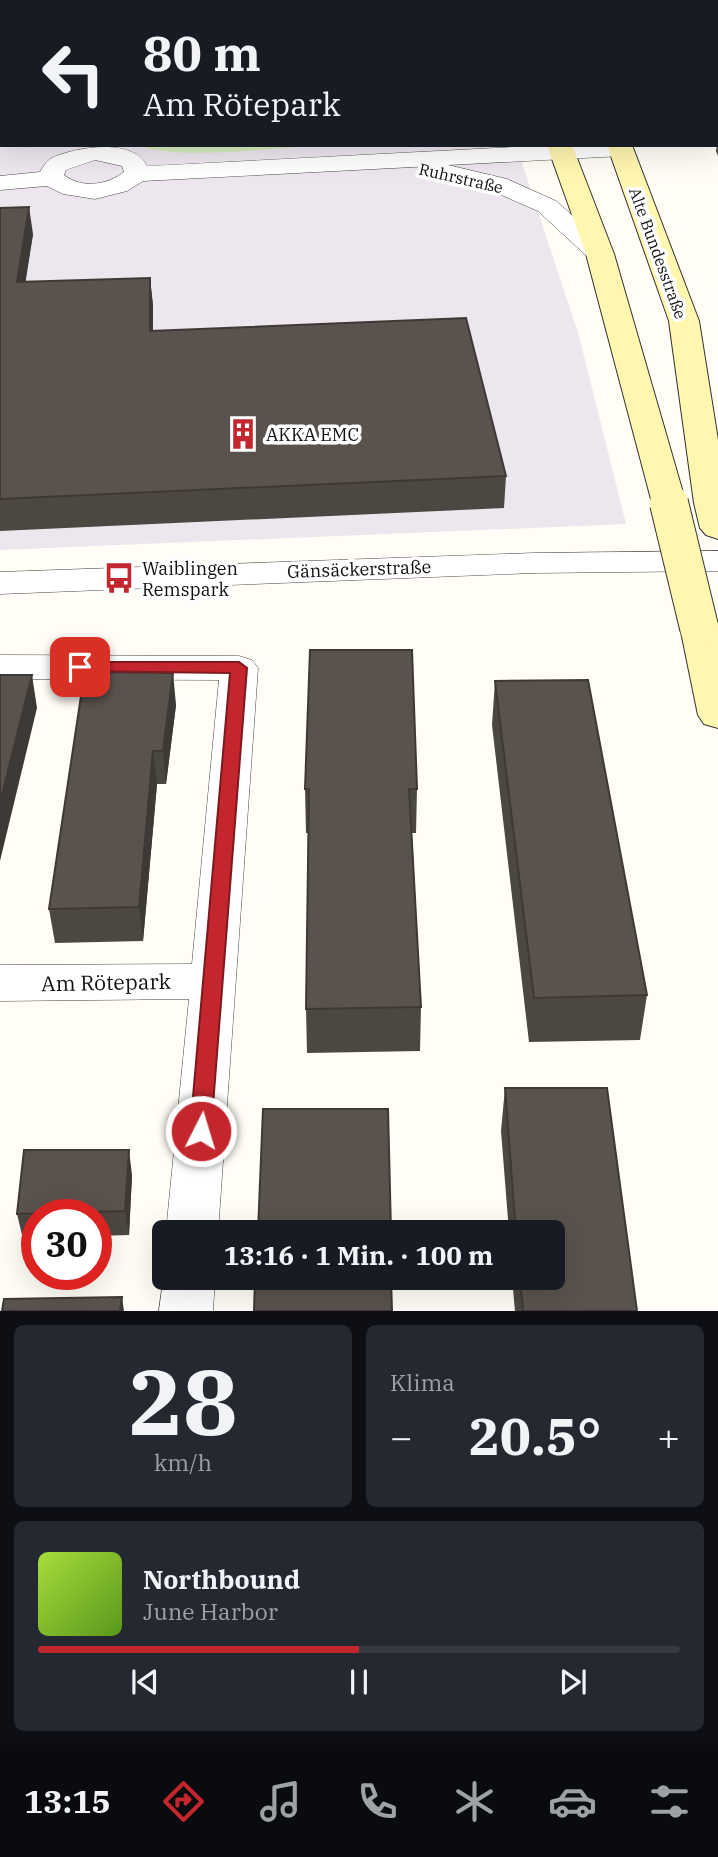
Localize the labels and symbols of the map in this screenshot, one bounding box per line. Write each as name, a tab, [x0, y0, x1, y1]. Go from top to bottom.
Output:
street label: Ruhrstraße	[417, 159, 505, 197]
street label: Alte Bundesstraße	[625, 185, 691, 321]
building icon: AKKA EMC	[226, 417, 260, 451]
place label: AKKA EMC	[266, 423, 359, 446]
street label: Gänsäckerstraße	[287, 555, 431, 583]
place label: Waiblingen Remspark	[142, 557, 238, 601]
bus stop icon: Waiblingen Remspark	[102, 561, 136, 595]
pin	[50, 637, 110, 697]
street label: Am Rötepark	[41, 967, 172, 997]
position arrow	[164, 1094, 238, 1168]
speed limit sign: 30	[21, 1199, 112, 1290]

